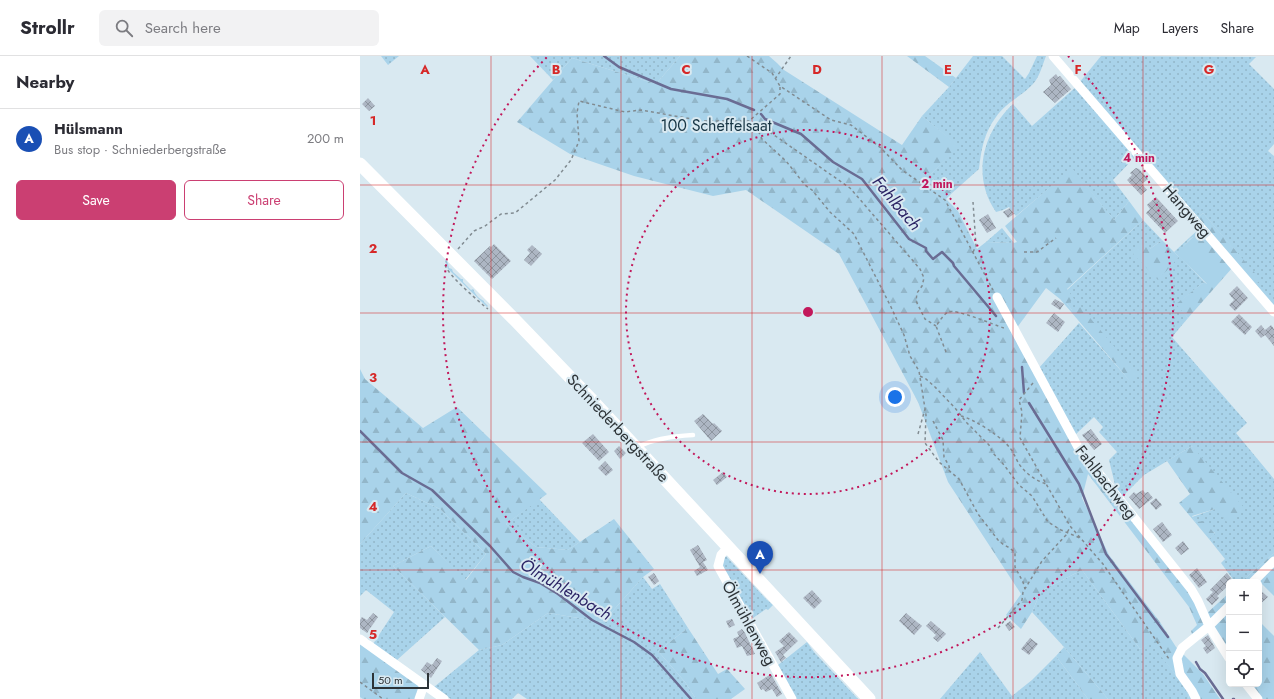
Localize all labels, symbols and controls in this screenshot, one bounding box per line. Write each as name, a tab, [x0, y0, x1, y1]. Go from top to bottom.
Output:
search box	[99, 10, 379, 46]
text: Strollr	[20, 14, 75, 41]
icon: search	[113, 17, 135, 39]
text: Search here	[145, 17, 221, 39]
text: Map	[1114, 18, 1140, 38]
text: Layers	[1162, 18, 1198, 38]
text: Share	[1220, 18, 1254, 38]
text: A	[419, 60, 430, 79]
text: B	[552, 60, 561, 79]
text: C	[681, 60, 691, 79]
text: D	[812, 60, 822, 79]
text: E	[944, 60, 952, 79]
text: F	[1074, 60, 1082, 79]
text: G	[1204, 60, 1215, 79]
text: Nearby	[16, 70, 74, 94]
text: 1	[370, 111, 376, 130]
park label: 100 Scheffelsaat	[660, 114, 772, 137]
text: Hülsmann	[54, 118, 123, 140]
text: A	[24, 129, 34, 148]
text: 200 m	[307, 129, 344, 148]
text: Bus stop · Schniederbergstraße	[54, 140, 226, 159]
text: 4 min	[1123, 149, 1155, 167]
water label: Fahlbach	[867, 170, 927, 236]
text: 2 min	[921, 175, 953, 193]
street label: Hangweg	[1157, 179, 1217, 243]
button: Save	[16, 180, 176, 220]
button: Share	[184, 180, 344, 220]
text: 2	[369, 239, 377, 258]
centre of rings	[801, 305, 815, 319]
text: 3	[369, 368, 377, 387]
street label: Schniederbergstraße	[562, 369, 674, 487]
your location	[885, 387, 905, 407]
street label: Fahlbachweg	[1070, 440, 1142, 524]
text: 4	[368, 497, 378, 516]
pin: A	[747, 541, 773, 574]
water label: Ölmühlenbach	[516, 552, 616, 626]
street label: Ölmühlenweg	[716, 576, 782, 670]
map controls	[1226, 579, 1262, 687]
button: +	[1226, 579, 1262, 615]
button: −	[1226, 615, 1262, 651]
text: 5	[369, 625, 377, 644]
button: locate	[1226, 651, 1262, 687]
scale bar	[372, 671, 429, 690]
text: 50 m	[378, 672, 403, 688]

